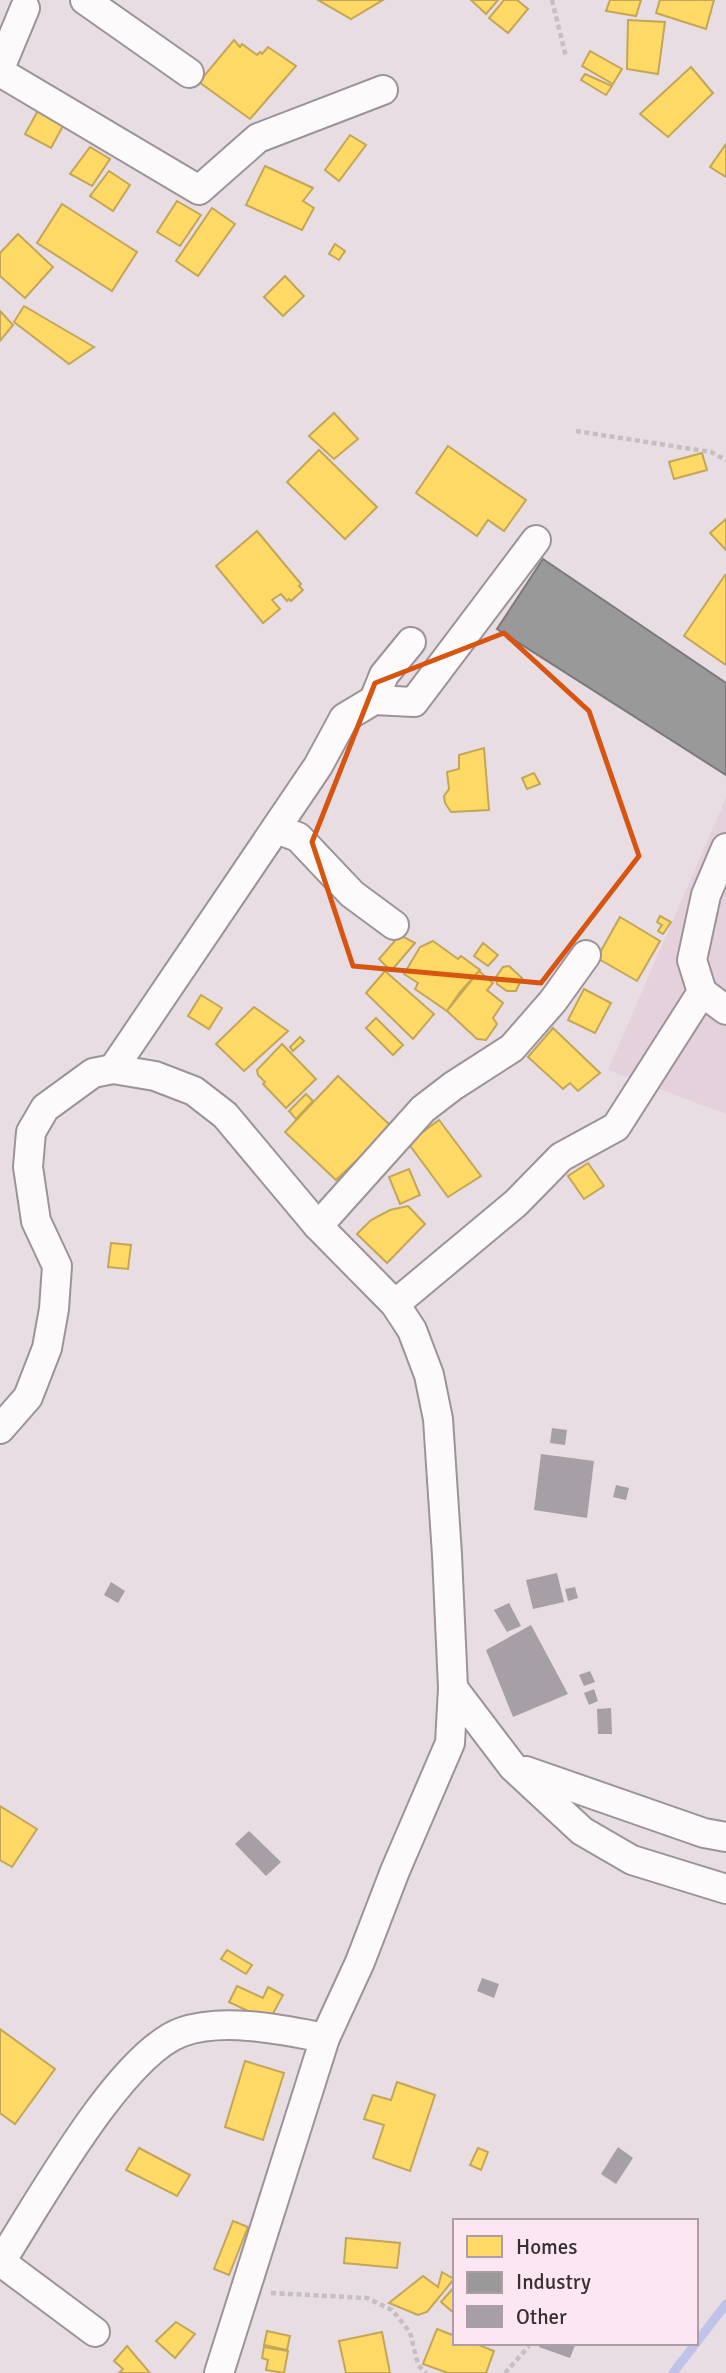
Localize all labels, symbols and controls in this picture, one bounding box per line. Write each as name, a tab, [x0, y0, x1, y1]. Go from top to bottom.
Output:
legend	[453, 2219, 698, 2345]
text: Homes	[516, 2234, 578, 2260]
text: Industry	[516, 2269, 591, 2295]
text: Other	[516, 2304, 567, 2330]

